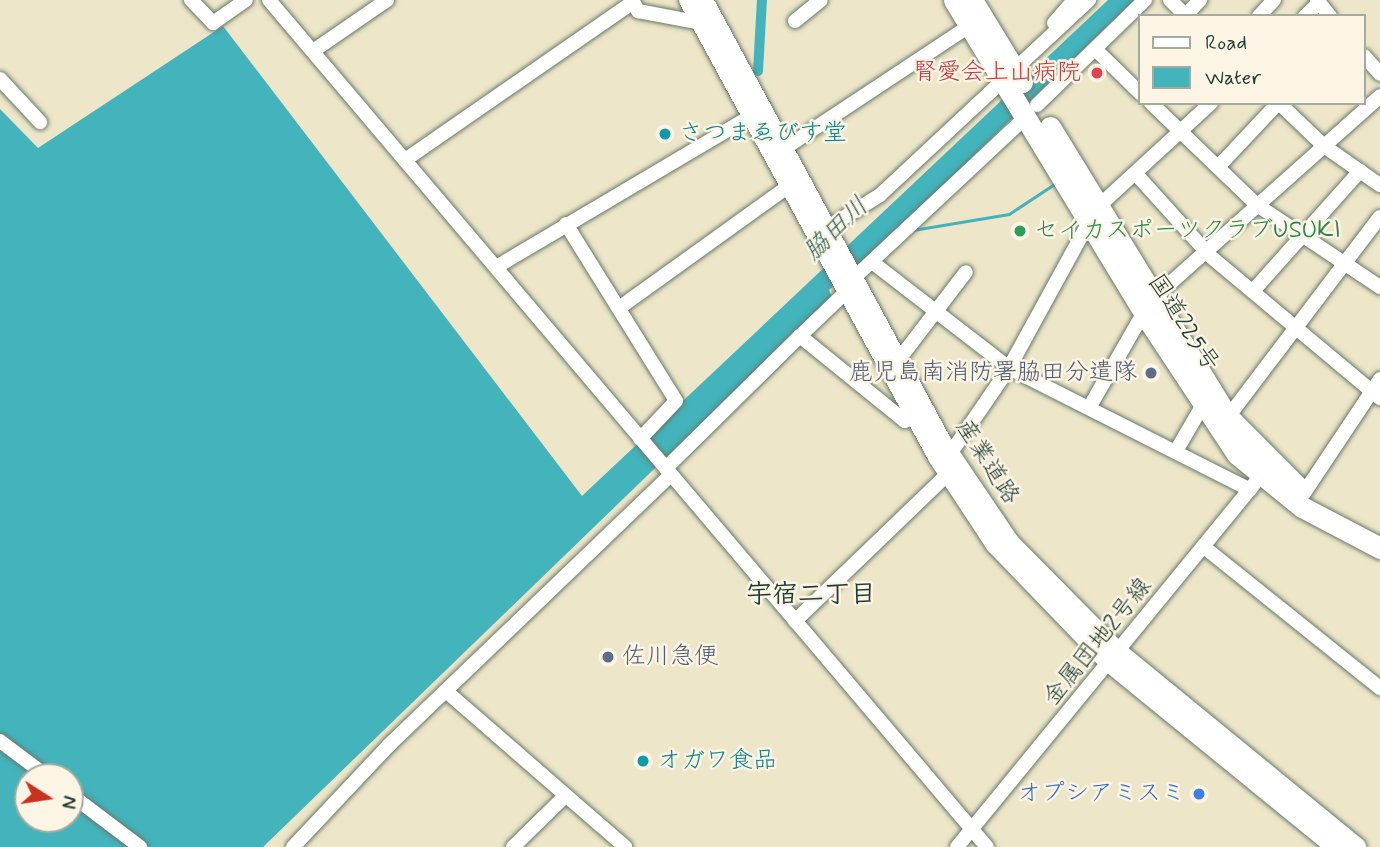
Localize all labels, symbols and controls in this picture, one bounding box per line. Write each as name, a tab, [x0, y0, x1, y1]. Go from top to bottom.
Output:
legend	[1138, 14, 1366, 105]
text: Road	[1205, 29, 1247, 57]
place label: 腎愛会上山病院	[913, 59, 1081, 87]
marker: 腎愛会上山病院	[1087, 63, 1107, 83]
text: Water	[1205, 64, 1261, 92]
place label: さつまゑびす堂	[679, 120, 847, 148]
marker: さつまゑびす堂	[657, 126, 673, 142]
water label: 脇田川	[798, 192, 876, 268]
place label: セイカスポーツクラブUSUKI	[1034, 217, 1342, 245]
marker: セイカスポーツクラブUSUKI	[1012, 223, 1028, 239]
street label: 国道225号	[1141, 269, 1225, 377]
place label: 鹿児島南消防署脇田分遣隊	[849, 359, 1137, 387]
marker: 鹿児島南消防署脇田分遣隊	[1143, 365, 1159, 381]
street label: 産業道路	[949, 414, 1025, 510]
street label: 金属団地2号線	[1038, 572, 1158, 712]
district label: 宇宿二丁目	[746, 580, 876, 612]
place label: 佐川急便	[622, 643, 718, 671]
marker: 佐川急便	[600, 649, 616, 665]
place label: オガワ食品	[657, 747, 777, 775]
marker: オガワ食品	[635, 753, 651, 769]
north arrow	[14, 763, 84, 833]
place label: オプシアミスミ	[1017, 780, 1185, 808]
marker: オプシアミスミ	[1191, 786, 1207, 802]
text: N	[55, 793, 82, 811]

